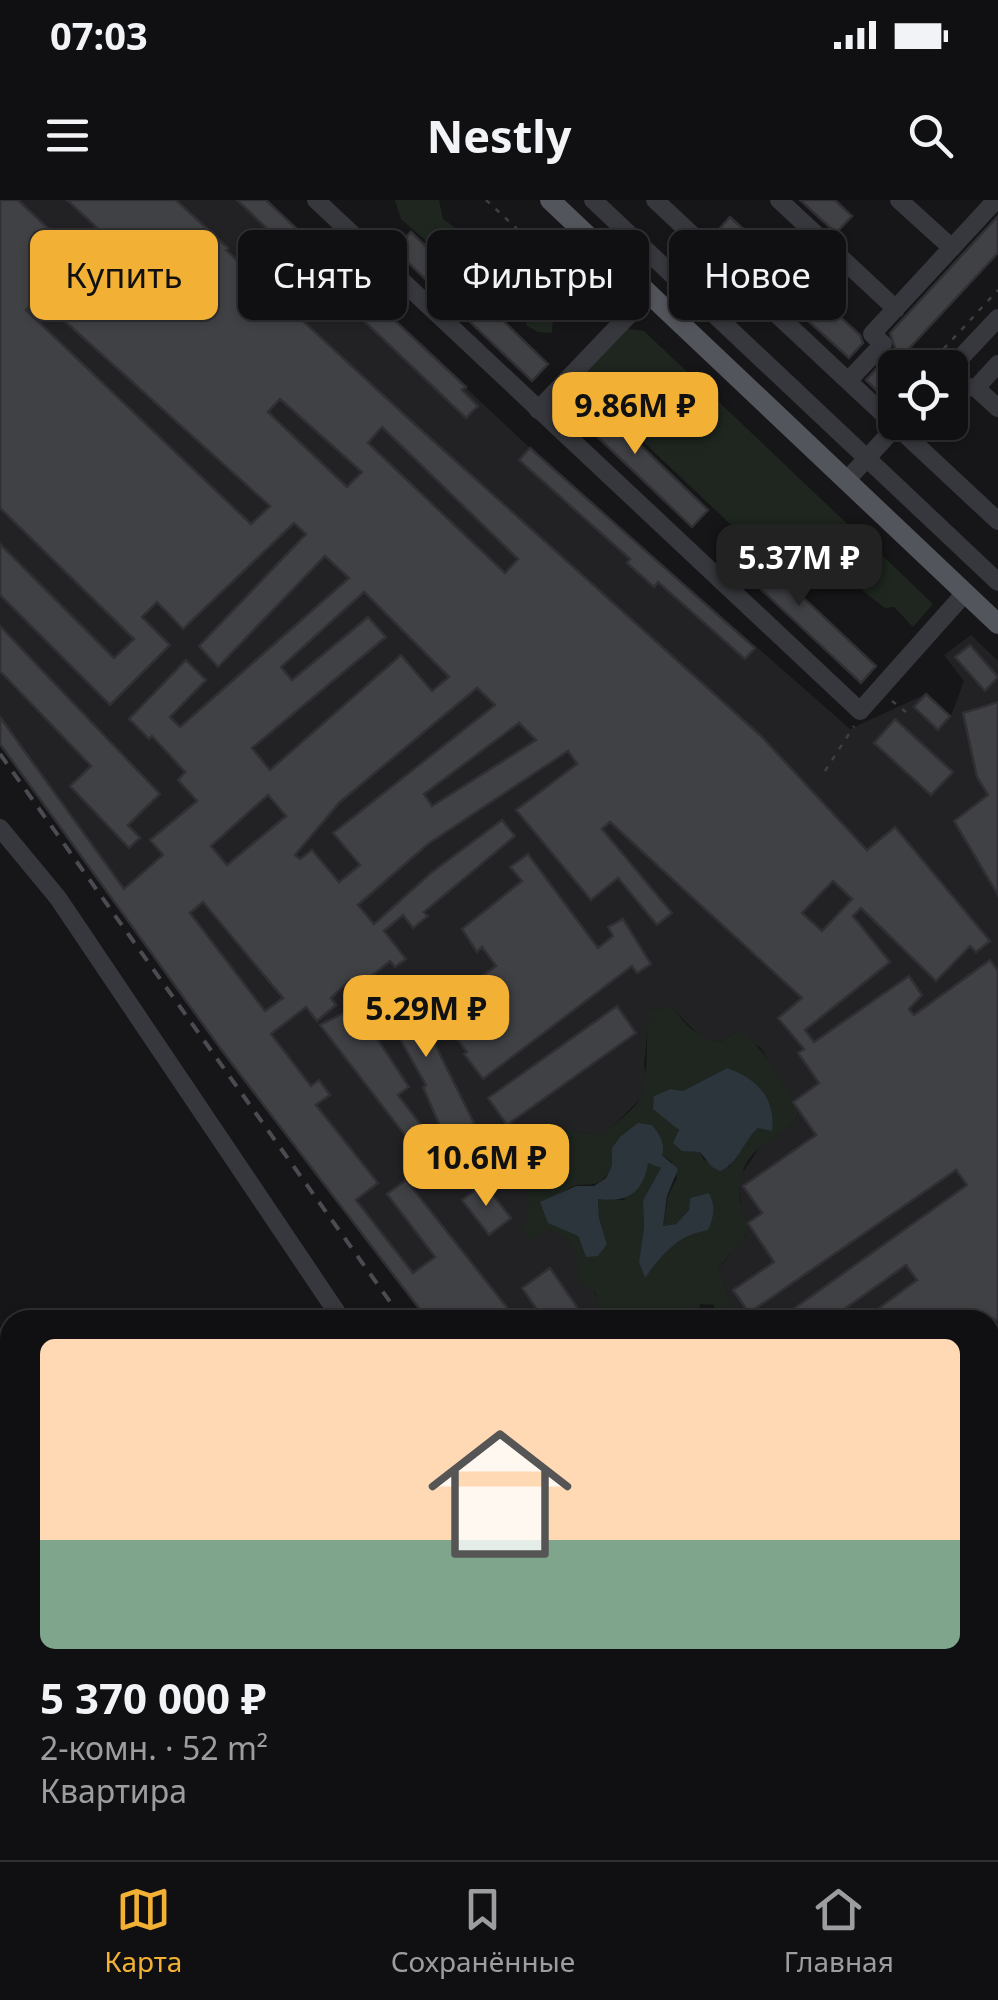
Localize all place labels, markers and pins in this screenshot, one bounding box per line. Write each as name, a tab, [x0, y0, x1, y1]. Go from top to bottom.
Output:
pin: 9.86M ₽	[543, 372, 727, 457]
pin: 5.37M ₽	[707, 524, 891, 609]
pin: 5.29M ₽	[334, 975, 518, 1060]
pin: 10.6M ₽	[394, 1124, 578, 1209]

